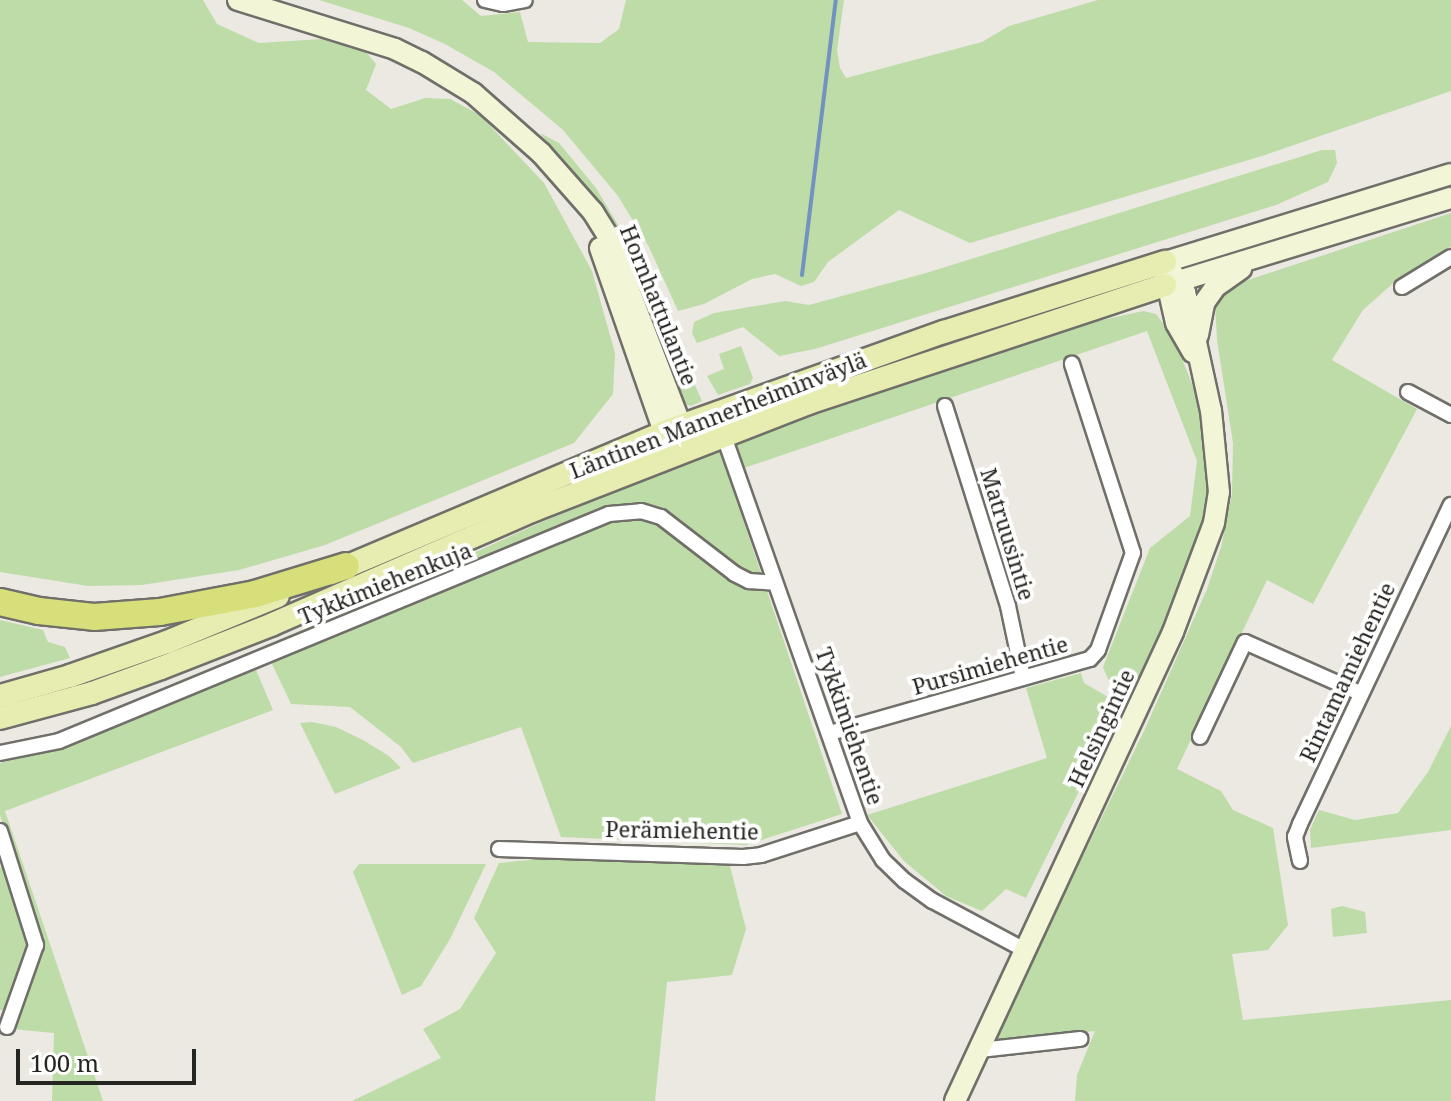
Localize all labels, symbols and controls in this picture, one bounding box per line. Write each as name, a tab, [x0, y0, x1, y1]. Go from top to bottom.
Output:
street label: Hornhattulantie	[615, 221, 703, 389]
street label: Läntinen Mannerheiminväylä	[566, 346, 870, 484]
street label: Matruusintie	[975, 465, 1041, 603]
street label: Tykkimiehenkuja	[295, 536, 475, 630]
street label: Rintamamiehentie	[1294, 578, 1400, 766]
street label: Pursimiehentie	[909, 630, 1071, 700]
street label: Tykkimiehentie	[811, 644, 889, 808]
street label: Helsingintie	[1062, 665, 1140, 791]
street label: Perämiehentie	[605, 815, 759, 845]
scale bar	[20, 1033, 200, 1083]
text: 100 m	[30, 1046, 99, 1079]

